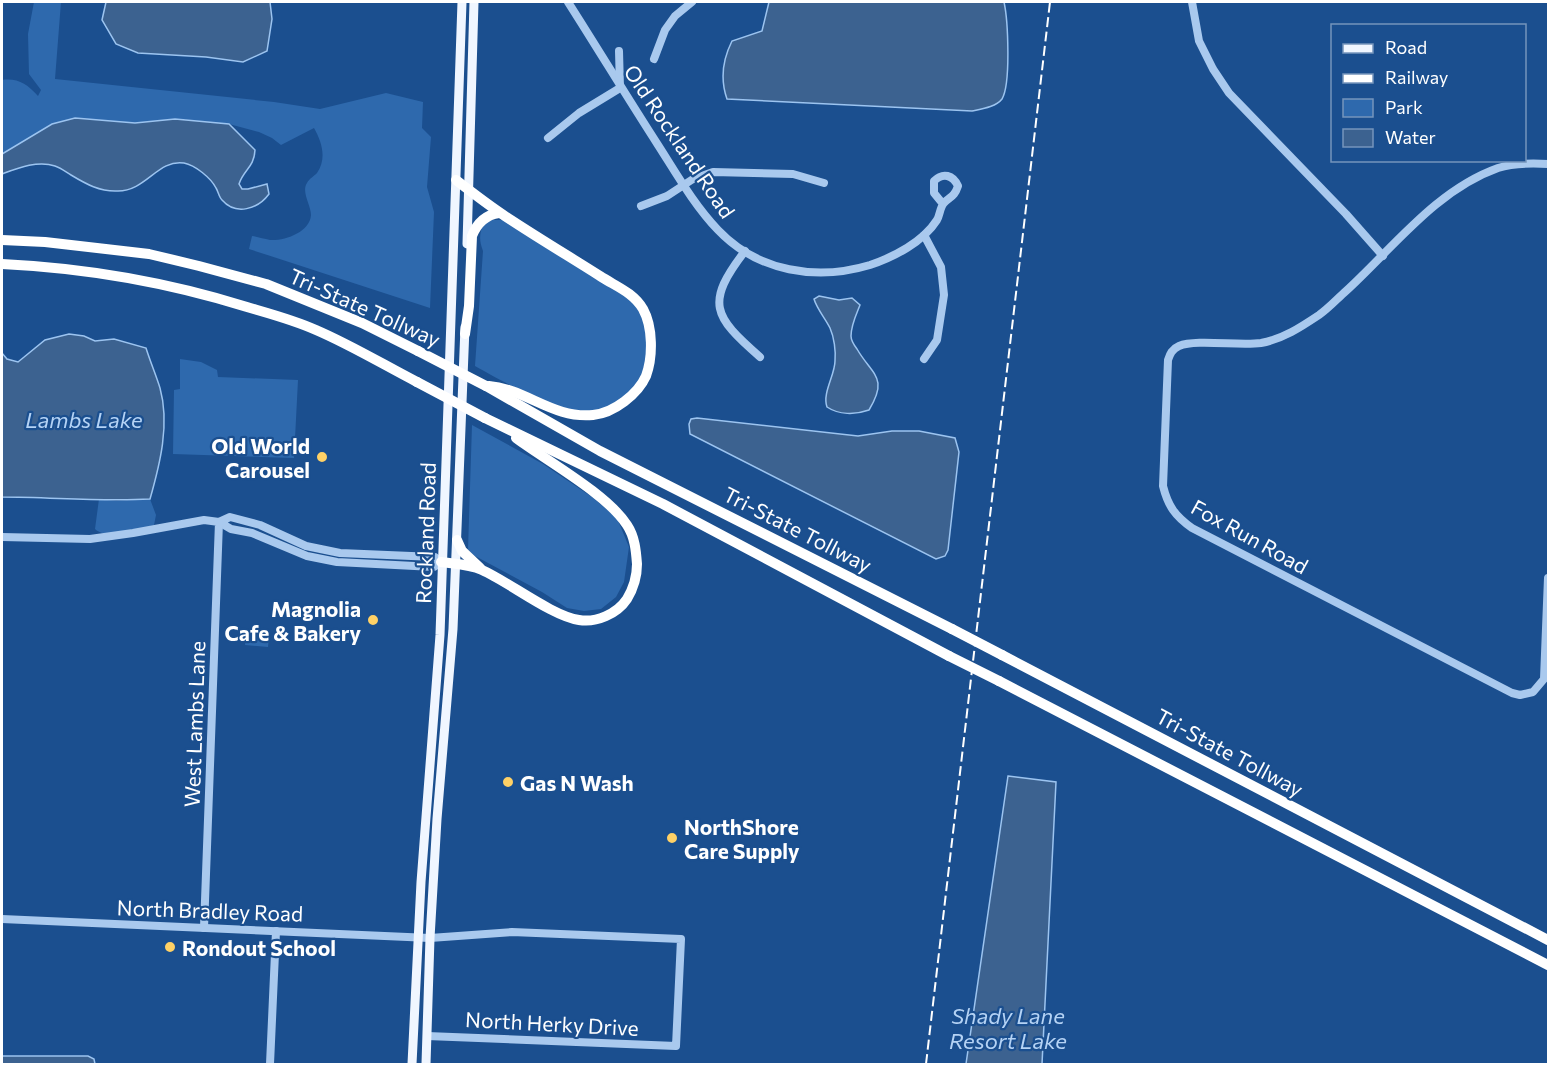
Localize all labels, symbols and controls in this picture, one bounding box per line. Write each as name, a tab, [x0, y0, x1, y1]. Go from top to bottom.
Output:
legend	[1331, 24, 1526, 162]
text: Road	[1385, 36, 1427, 58]
street label: Old Rockland Road	[619, 59, 741, 223]
text: Railway	[1385, 66, 1448, 88]
text: Park	[1385, 96, 1423, 118]
text: Water	[1385, 126, 1436, 148]
street label: Tri-State Tollway	[286, 262, 445, 352]
water label: Lambs Lake	[25, 406, 143, 433]
place label: Old World Carousel	[211, 433, 310, 482]
marker: Old World Carousel	[315, 450, 329, 464]
street label: Rockland Road	[410, 462, 440, 604]
street label: Tri-State Tollway	[720, 481, 876, 577]
street label: Fox Run Road	[1187, 494, 1313, 578]
place label: Magnolia Cafe & Bakery	[225, 596, 361, 645]
marker: Magnolia Cafe & Bakery	[366, 613, 380, 627]
street label: West Lambs Lane	[179, 640, 209, 808]
street label: Tri-State Tollway	[1152, 703, 1308, 801]
place label: Gas N Wash	[520, 770, 634, 795]
marker: Gas N Wash	[501, 775, 515, 789]
place label: NorthShore Care Supply	[684, 814, 800, 863]
marker: NorthShore Care Supply	[665, 831, 679, 845]
street label: North Bradley Road	[116, 894, 304, 926]
place label: Rondout School	[182, 935, 336, 960]
marker: Rondout School	[163, 940, 177, 954]
water label: Shady Lane Resort Lake	[949, 1002, 1067, 1054]
street label: North Herky Drive	[465, 1006, 639, 1040]

